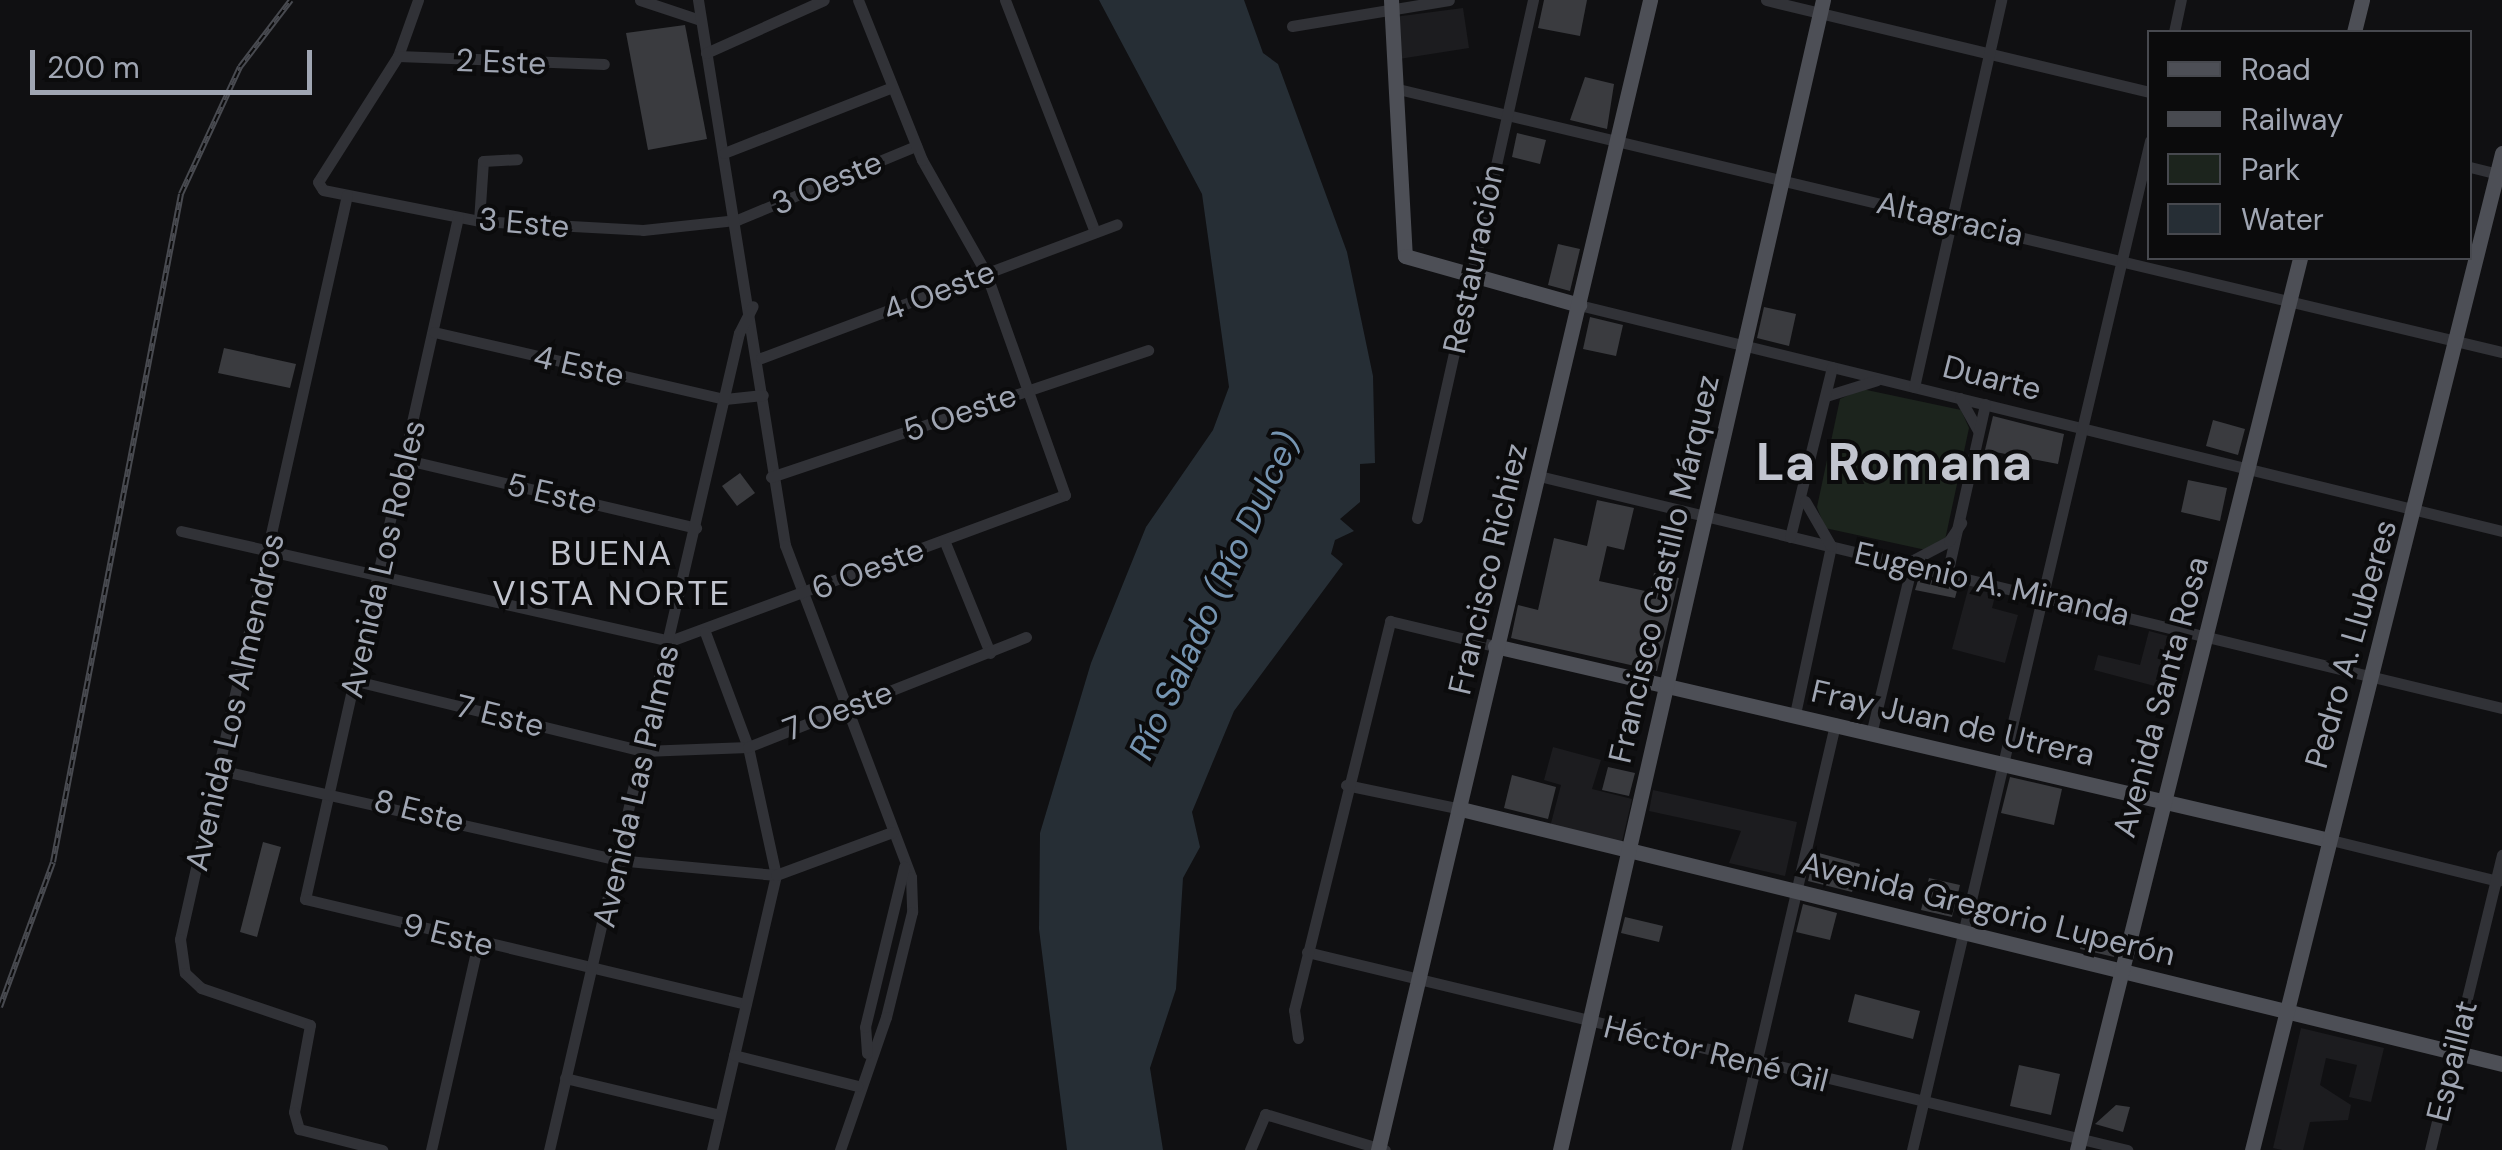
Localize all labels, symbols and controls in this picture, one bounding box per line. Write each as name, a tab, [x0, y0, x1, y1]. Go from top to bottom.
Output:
scale bar	[35, 30, 318, 92]
legend	[2147, 30, 2472, 260]
street label: 2 Este	[455, 41, 547, 83]
text: 200 m	[47, 48, 140, 87]
text: Road	[2241, 50, 2311, 89]
text: Railway	[2241, 100, 2344, 139]
street label: 3 Oeste	[766, 143, 888, 223]
text: Park	[2241, 150, 2300, 189]
street label: Restauración	[1435, 161, 1513, 357]
street label: Altagracia	[1873, 184, 2027, 254]
street label: 3 Este	[477, 200, 571, 246]
text: Water	[2241, 200, 2324, 239]
street label: 4 Oeste	[878, 252, 1000, 330]
street label: 4 Este	[530, 337, 628, 395]
street label: Duarte	[1939, 347, 2045, 409]
street label: Francisco Castillo Márquez	[1601, 371, 1727, 767]
street label: 5 Oeste	[899, 376, 1021, 450]
street label: Avenida Los Robles	[332, 416, 434, 702]
water label: Río Salado (Río Dulce)	[1120, 426, 1308, 766]
district label: La Romana	[1756, 432, 2032, 494]
street label: Francisco Richiez	[1440, 440, 1536, 698]
street label: 5 Este	[503, 465, 601, 523]
street label: Pedro A. Lluberes	[2297, 515, 2405, 773]
street label: Avenida Los Almendros	[177, 529, 293, 875]
street label: 6 Oeste	[806, 530, 930, 608]
district label: BUENA VISTA NORTE	[492, 532, 732, 614]
street label: Eugenio A. Miranda	[1851, 534, 2133, 634]
street label: Avenida Santa Rosa	[2105, 552, 2217, 842]
street label: Avenida Las Palmas	[585, 641, 687, 931]
street label: Fray Juan de Utrera	[1808, 672, 2098, 774]
street label: 7 Oeste	[778, 673, 898, 749]
street label: 7 Este	[452, 687, 548, 745]
street label: 8 Este	[370, 781, 468, 841]
street label: Avenida Gregorio Luperón	[1797, 844, 2179, 974]
street label: 9 Este	[399, 905, 497, 965]
street label: Espaillat	[2418, 997, 2486, 1125]
street label: Héctor René Gil	[1600, 1008, 1832, 1100]

